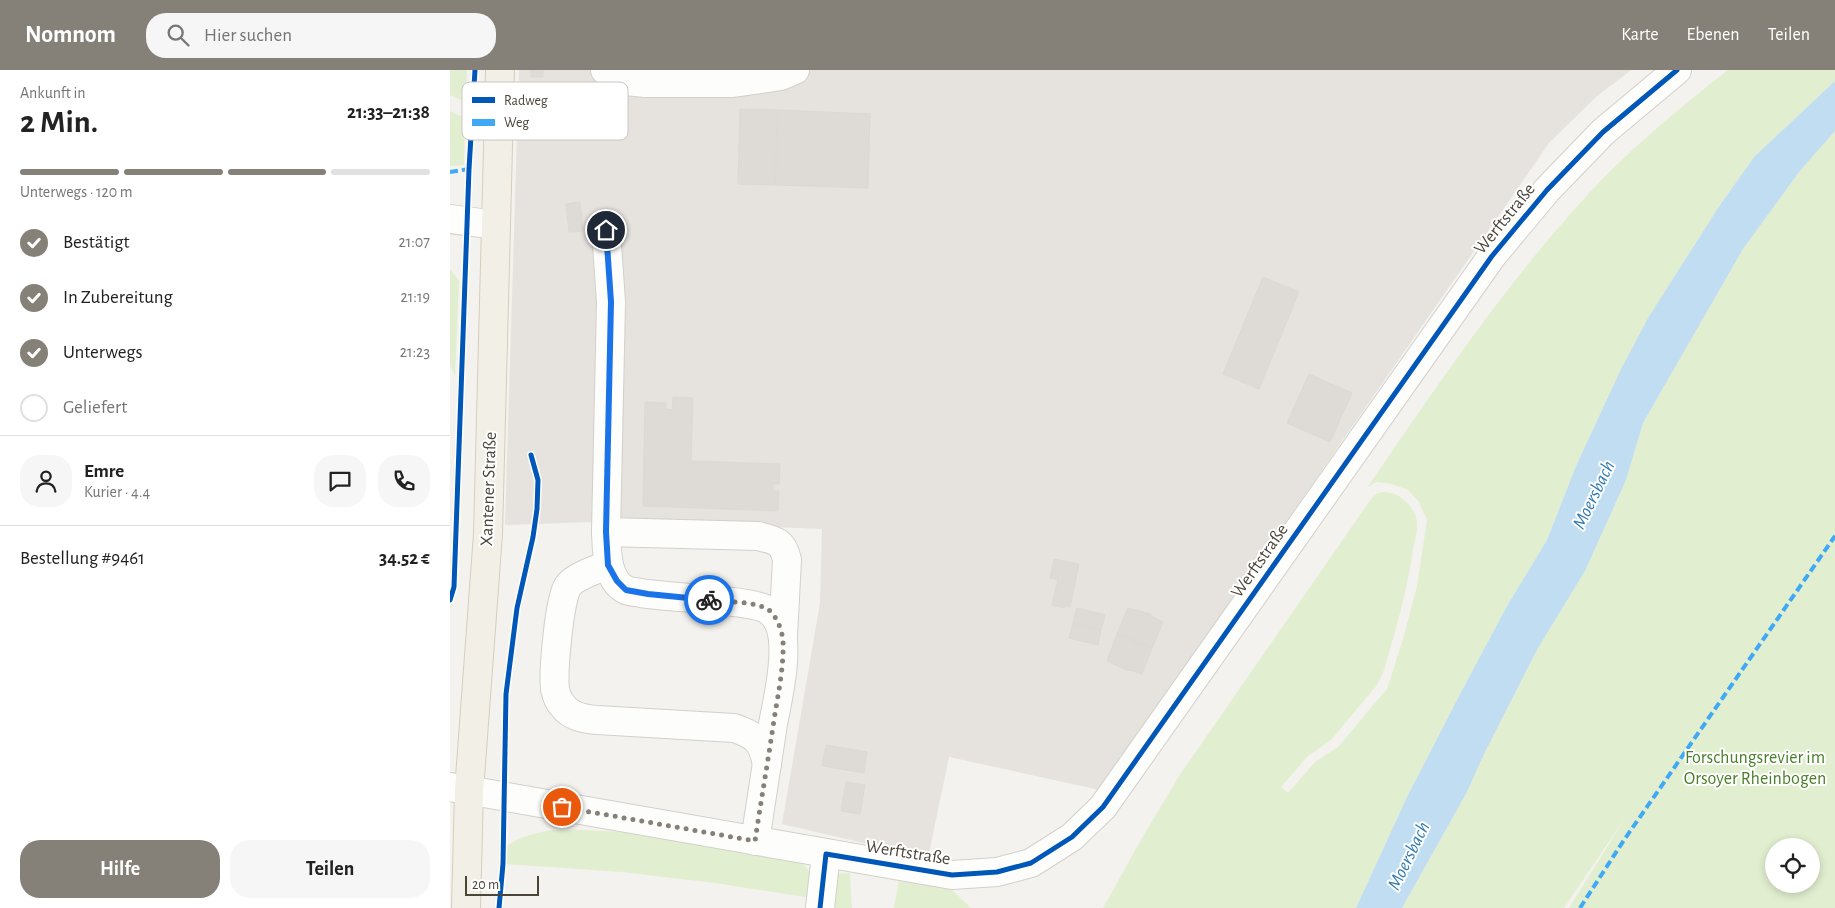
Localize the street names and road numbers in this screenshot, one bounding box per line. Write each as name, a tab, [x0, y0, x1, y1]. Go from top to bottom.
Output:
street label: Werftstraße	[1471, 180, 1539, 258]
street label: Xantener Straße	[478, 431, 500, 547]
street label: Werftstraße	[1228, 521, 1292, 601]
street label: Werftstraße	[864, 837, 952, 869]

